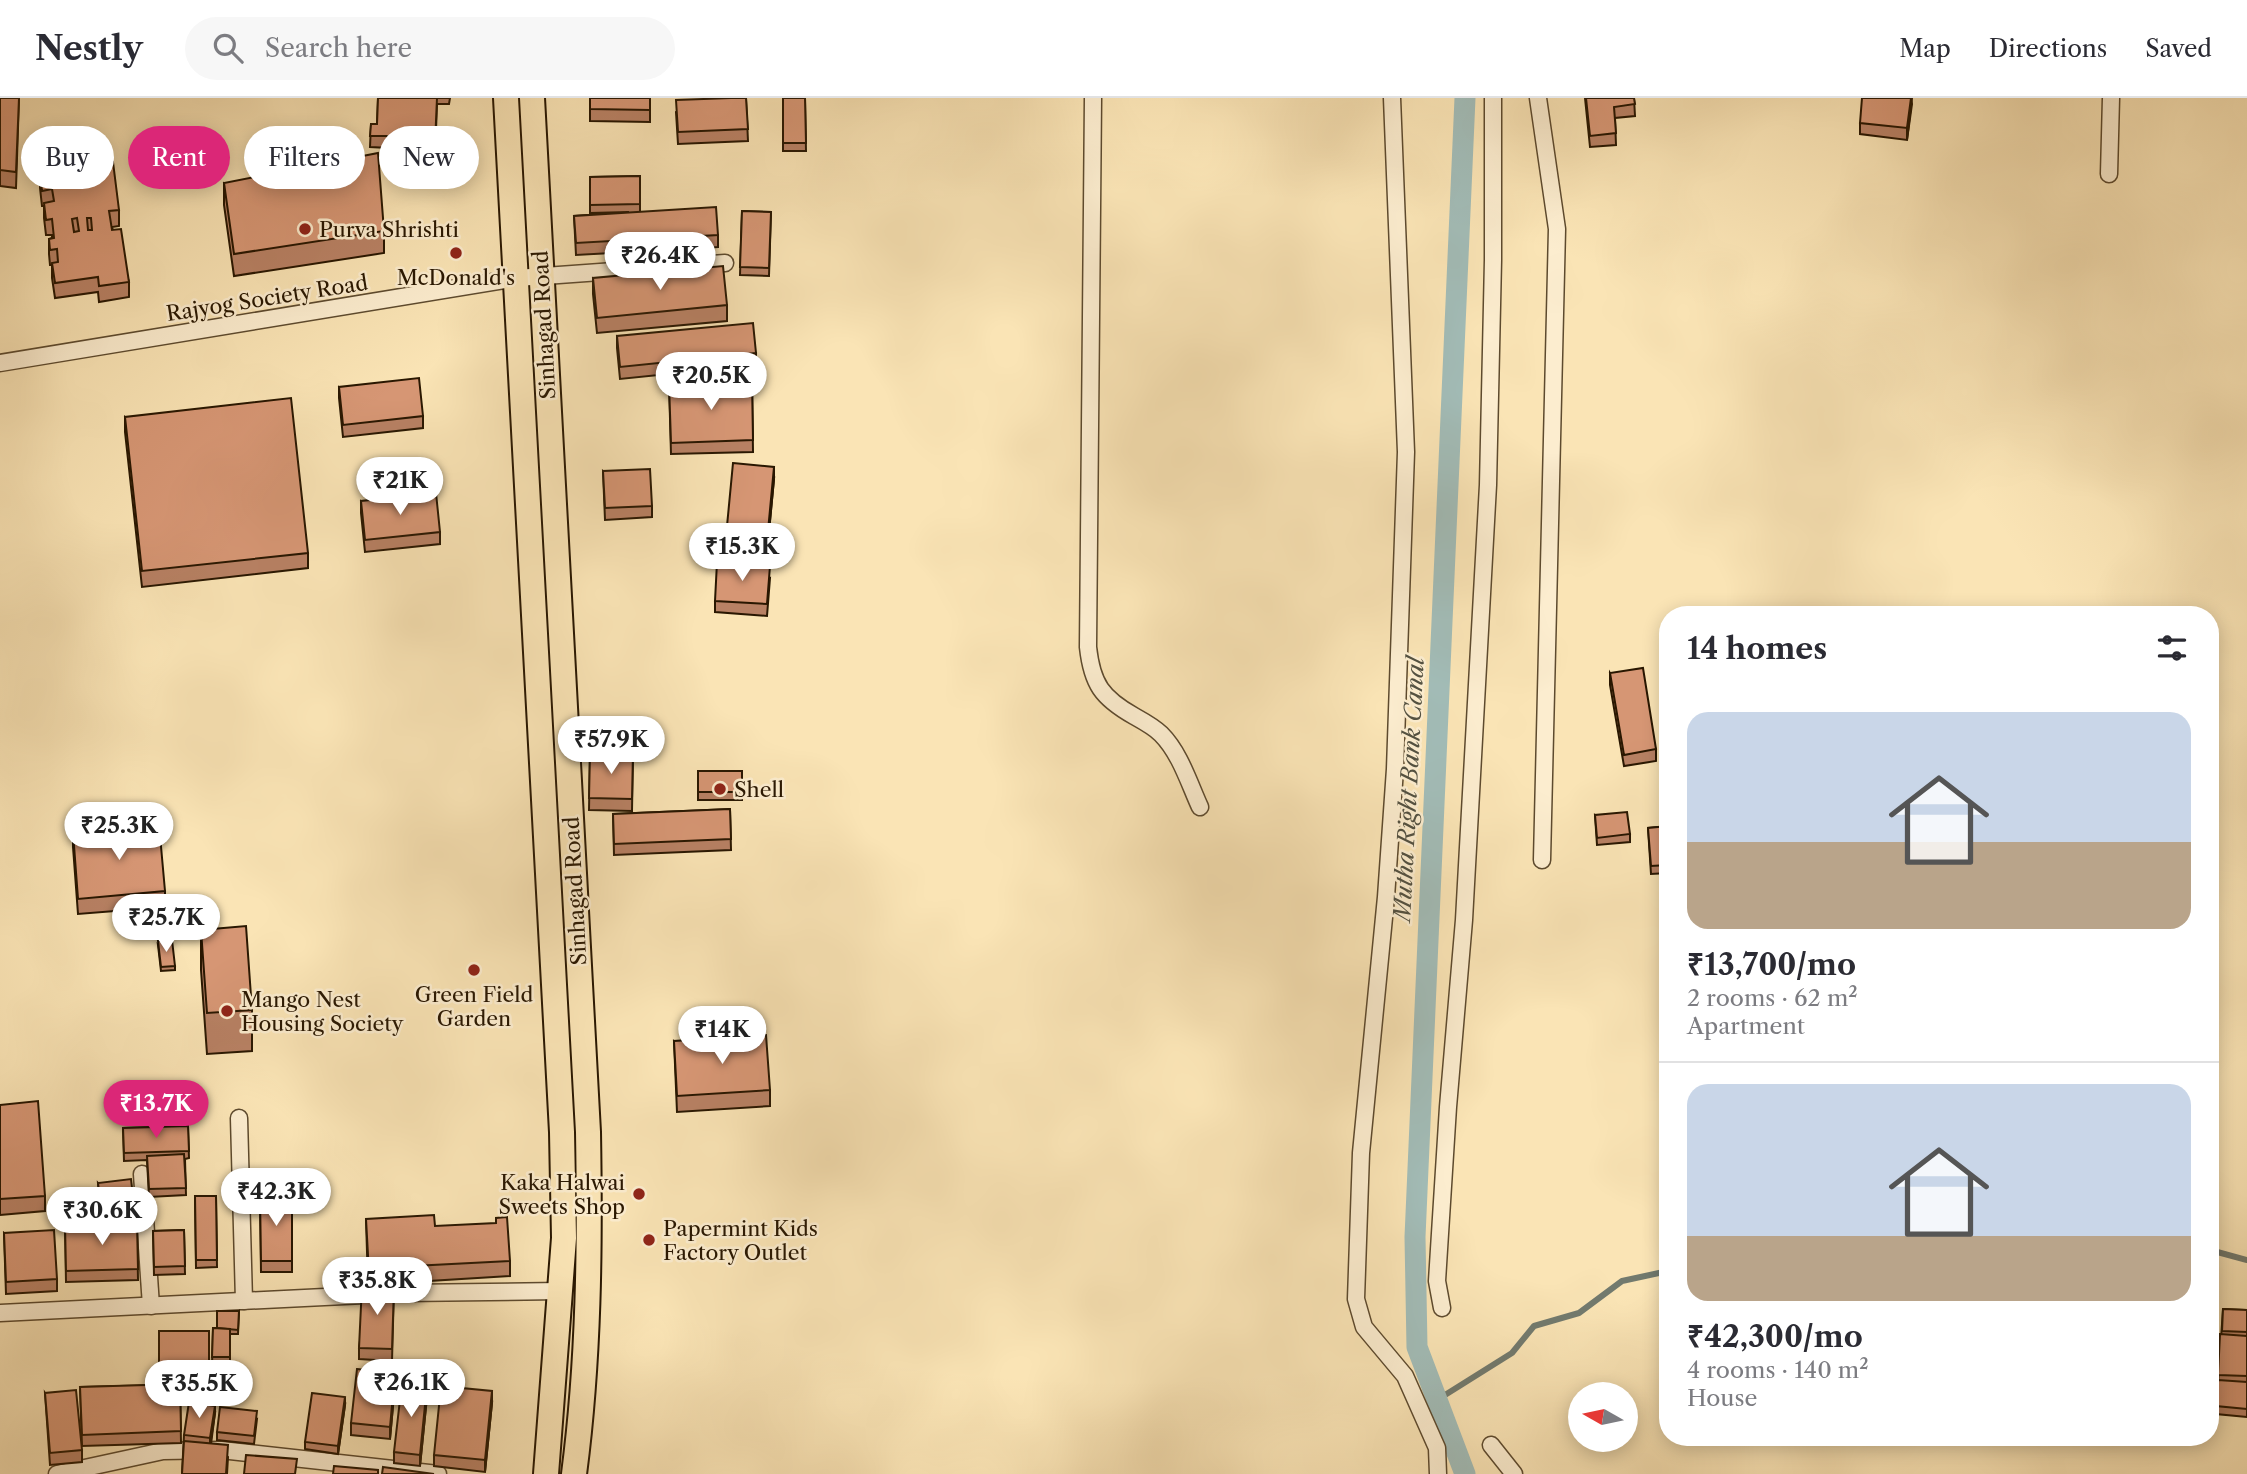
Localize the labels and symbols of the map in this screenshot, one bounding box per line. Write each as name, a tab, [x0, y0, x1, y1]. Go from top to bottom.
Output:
place label: Purva Shrishti	[319, 217, 459, 242]
marker: Purva Shrishti	[297, 221, 313, 237]
pin: ₹26.4K	[603, 232, 717, 292]
marker: McDonald's	[448, 245, 464, 261]
street label: Sinhagad Road	[528, 250, 560, 400]
place label: McDonald's	[397, 265, 515, 290]
street label: Rajyog Society Road	[164, 270, 370, 326]
pin: ₹20.5K	[654, 352, 768, 412]
pin: ₹21K	[359, 458, 441, 517]
pin: ₹15.3K	[685, 524, 799, 583]
water label: Mutha Right Bank Canal	[1388, 653, 1430, 925]
pin: ₹57.9K	[554, 716, 668, 776]
place label: Shell	[734, 777, 784, 802]
marker: Shell	[712, 781, 728, 797]
pin: ₹25.3K	[62, 802, 176, 862]
street label: Sinhagad Road	[559, 816, 591, 966]
pin: ₹25.7K	[109, 894, 223, 954]
marker: Green Field Garden	[466, 962, 482, 978]
place label: Green Field Garden	[415, 982, 533, 1031]
place label: Mango Nest Housing Society	[241, 987, 404, 1036]
marker: Mango Nest Housing Society	[219, 1003, 235, 1019]
pin: ₹14K	[681, 1006, 763, 1066]
pin: ₹13.7K	[99, 1080, 213, 1140]
pin: ₹42.3K	[219, 1168, 333, 1228]
place label: Kaka Halwai Sweets Shop	[499, 1170, 625, 1219]
marker: Kaka Halwai Sweets Shop	[631, 1186, 647, 1202]
pin: ₹30.6K	[45, 1188, 159, 1247]
place label: Papermint Kids Factory Outlet	[663, 1216, 818, 1265]
marker: Papermint Kids Factory Outlet	[641, 1232, 657, 1248]
pin: ₹35.8K	[320, 1258, 434, 1317]
pin: ₹35.5K	[142, 1360, 256, 1420]
pin: ₹26.1K	[354, 1360, 468, 1419]
north arrow	[1568, 1382, 1638, 1452]

